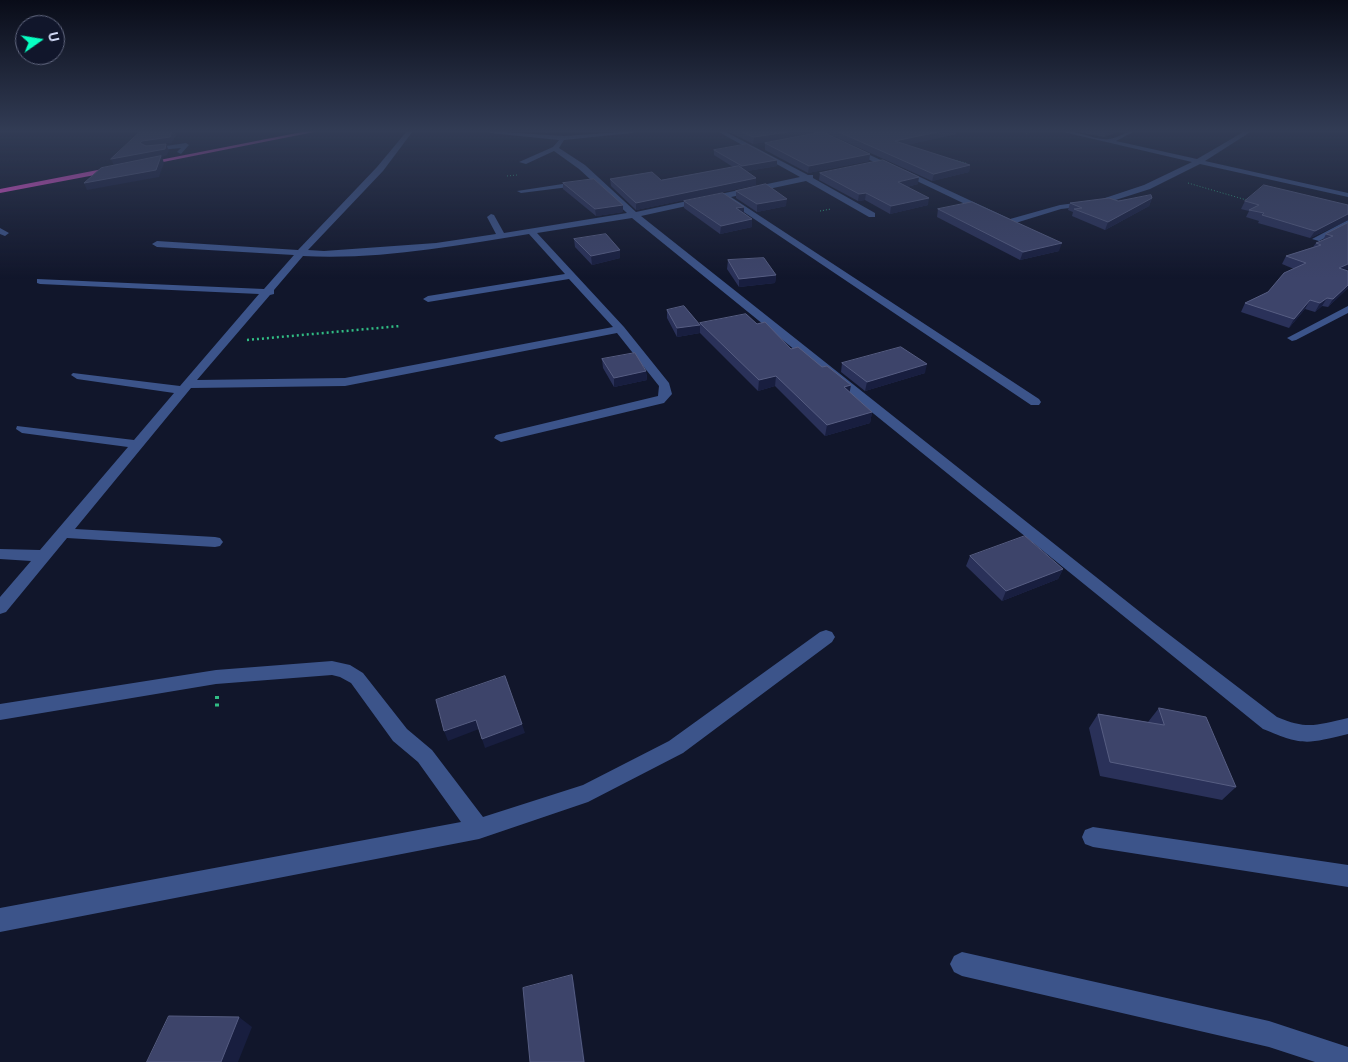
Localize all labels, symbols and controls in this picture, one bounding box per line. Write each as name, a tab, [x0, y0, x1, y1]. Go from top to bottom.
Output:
north arrow	[15, 15, 65, 65]
text: U	[44, 30, 63, 44]

